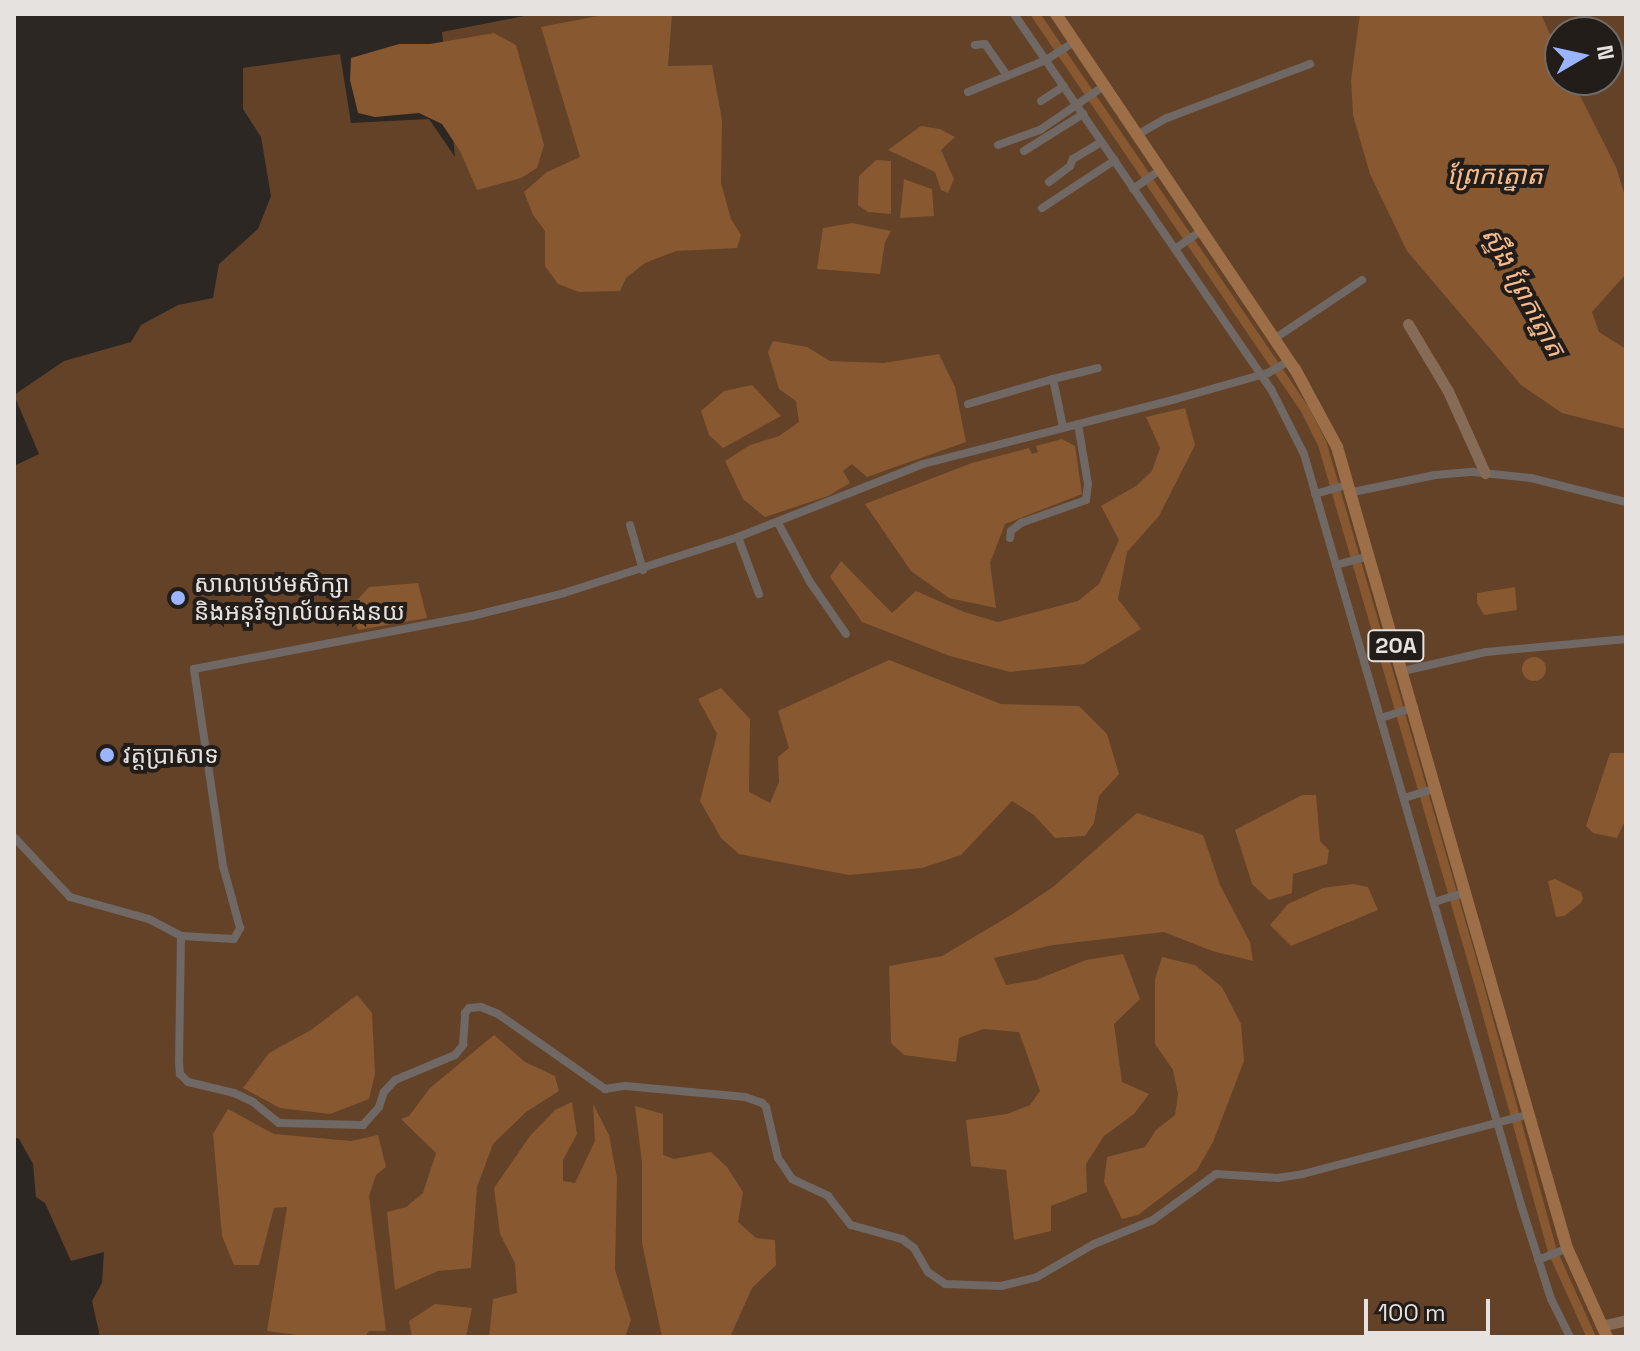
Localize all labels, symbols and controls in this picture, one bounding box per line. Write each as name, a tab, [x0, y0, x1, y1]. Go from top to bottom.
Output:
north arrow	[1544, 16, 1624, 96]
text: N	[1591, 43, 1621, 62]
water label: ព្រែកត្នោត	[1447, 160, 1543, 192]
water label: ស្ទឹង ព្រែកត្នោត	[1475, 222, 1571, 362]
place label: សាលាបឋមសិក្សា និងអនុវិទ្យាល័យគងនយ	[194, 570, 405, 626]
marker: សាលាបឋមសិក្សា និងអនុវិទ្យាល័យគងនយ	[169, 589, 187, 607]
road number: 20A	[1366, 628, 1426, 664]
place label: វត្តប្រាសាទ	[123, 741, 219, 769]
marker: វត្តប្រាសាទ	[98, 746, 116, 764]
scale bar	[1368, 1283, 1494, 1333]
text: 100 m	[1378, 1297, 1446, 1328]

